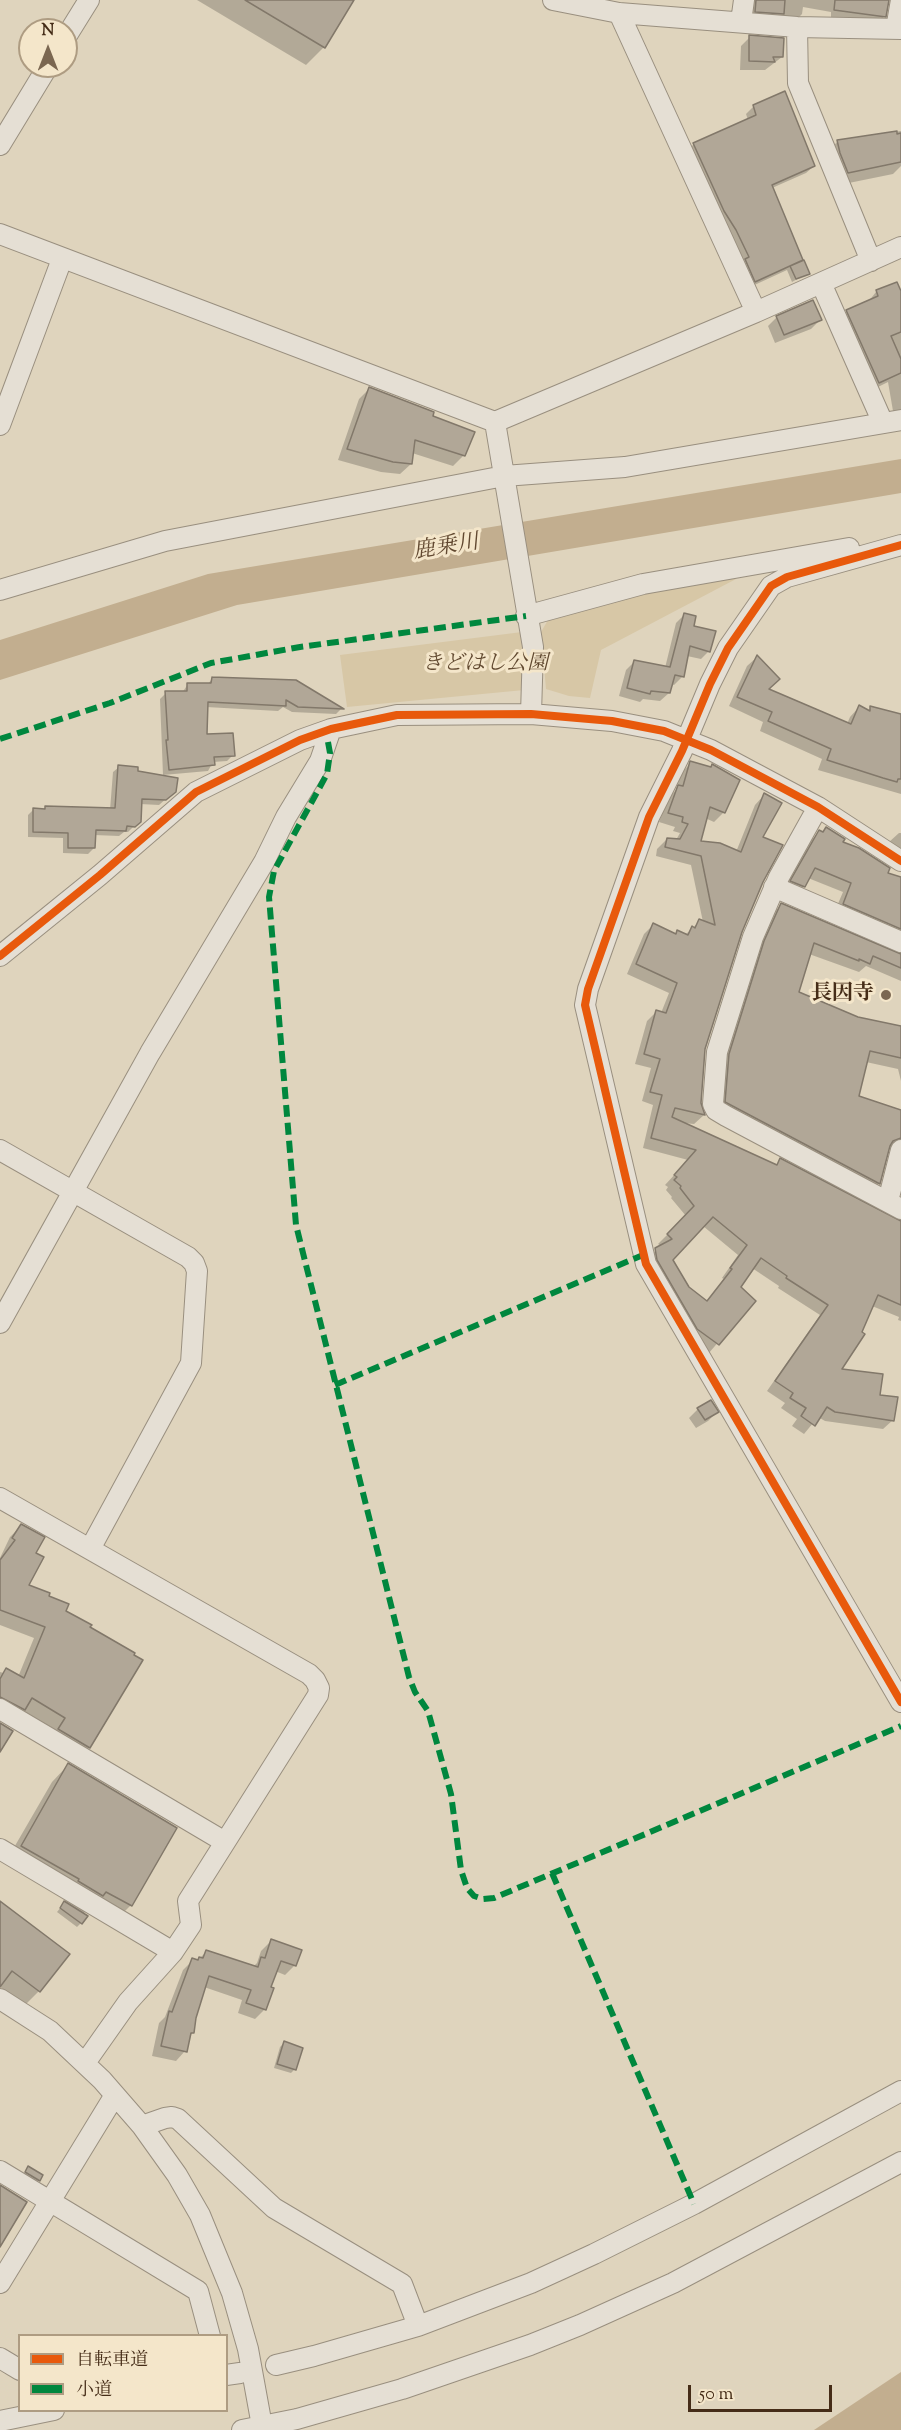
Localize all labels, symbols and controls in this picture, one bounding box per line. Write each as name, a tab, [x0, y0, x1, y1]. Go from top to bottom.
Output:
north arrow	[18, 18, 78, 78]
text: N	[42, 20, 54, 43]
water label: 鹿乗川	[411, 531, 481, 567]
park label: きどはし公園	[422, 652, 548, 678]
place label: 長因寺	[811, 982, 874, 1008]
marker: 長因寺	[879, 988, 893, 1002]
legend	[18, 2334, 228, 2412]
text: 自転車道	[76, 2348, 148, 2374]
scale bar	[691, 2373, 835, 2411]
text: 小道	[76, 2378, 112, 2404]
text: 50 m	[699, 2382, 733, 2408]

